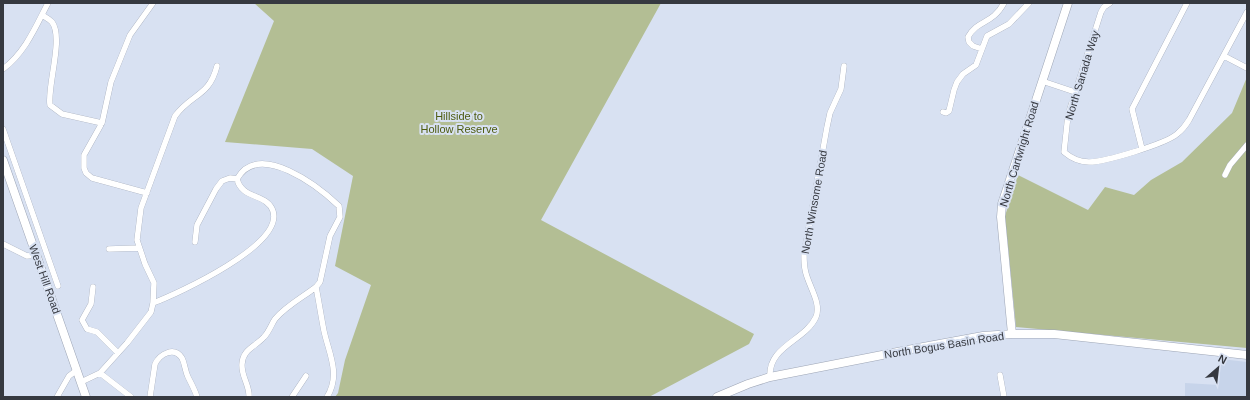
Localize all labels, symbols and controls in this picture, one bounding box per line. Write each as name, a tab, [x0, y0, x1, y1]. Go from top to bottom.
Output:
street label: North Sanada Way	[1063, 29, 1101, 121]
street label: North Cartwright Road	[997, 100, 1041, 208]
park label: Hillside to Hollow Reserve	[420, 110, 498, 135]
street label: North Winsome Road	[799, 149, 829, 255]
street label: West Hill Road	[27, 243, 63, 315]
street label: North Bogus Basin Road	[883, 330, 1005, 360]
north arrow	[1198, 348, 1238, 388]
text: N	[1216, 352, 1229, 366]

